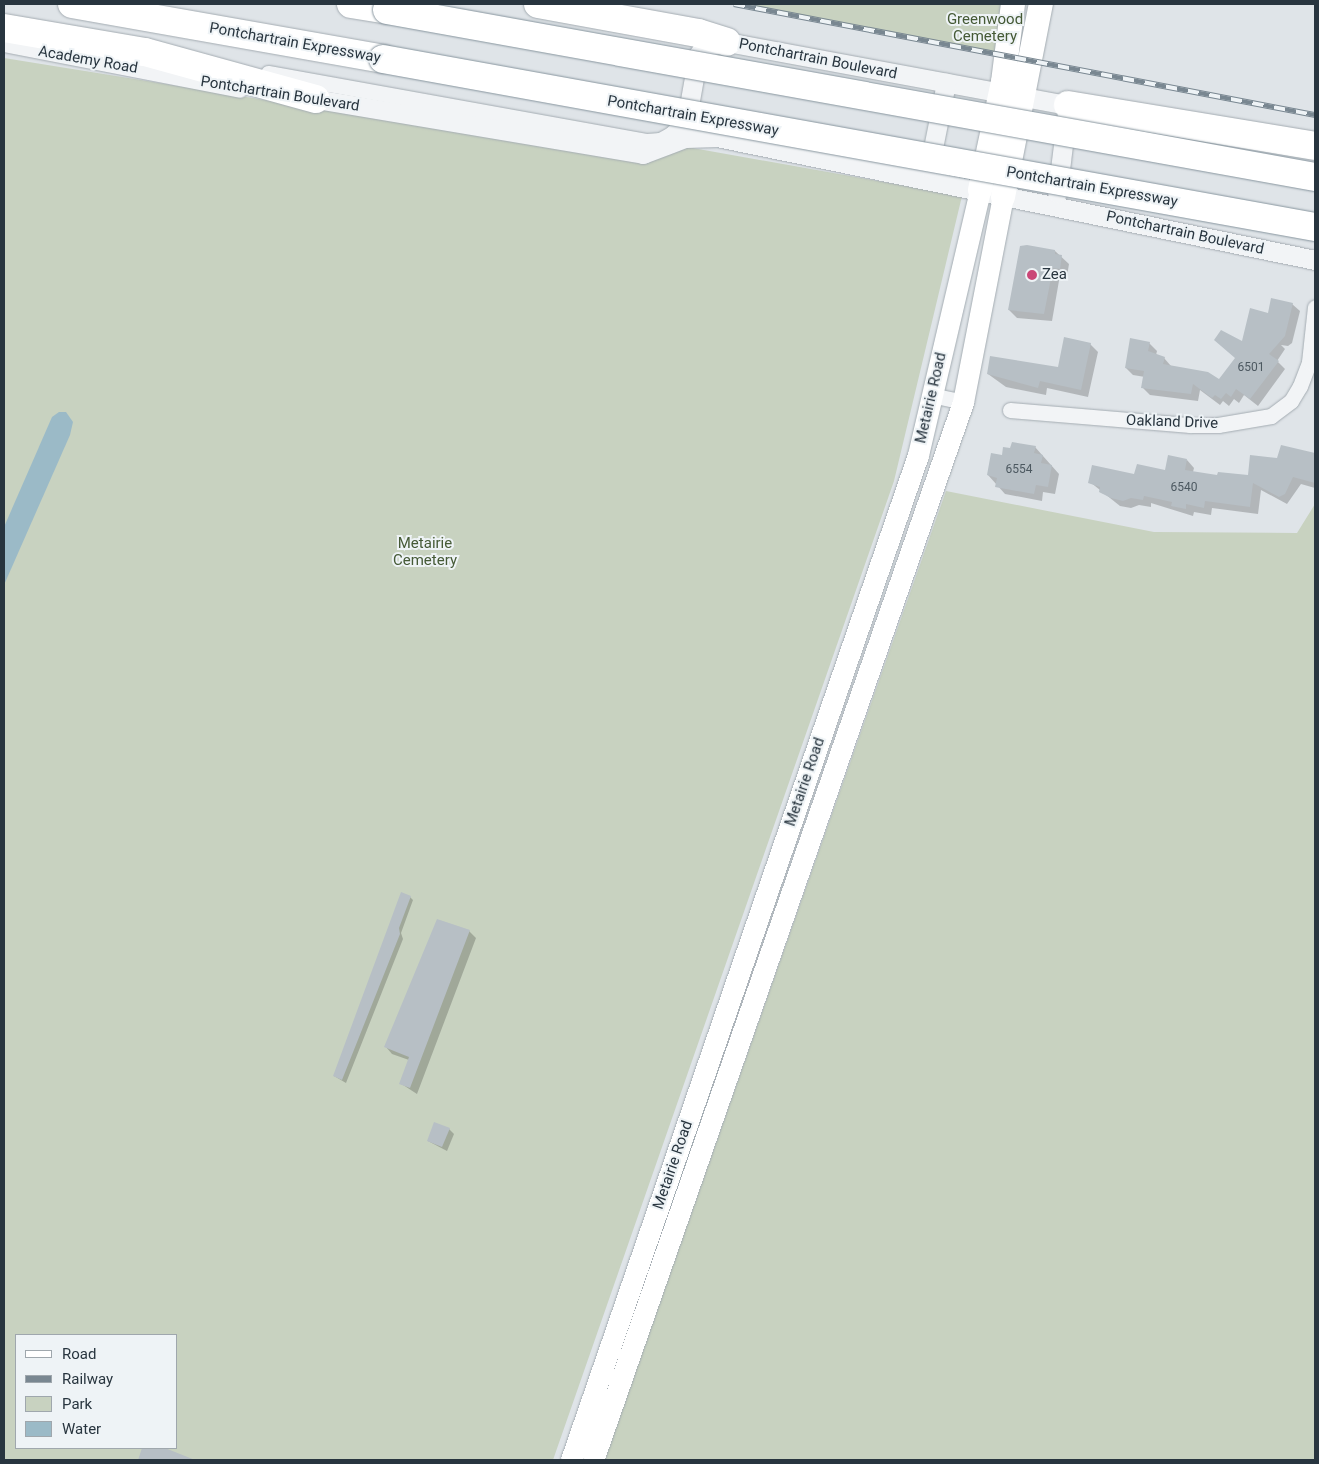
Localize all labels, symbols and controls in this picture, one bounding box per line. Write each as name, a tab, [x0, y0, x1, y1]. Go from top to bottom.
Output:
park label: Greenwood Cemetery	[947, 10, 1023, 45]
street label: Pontchartrain Expressway	[208, 19, 382, 67]
street label: Pontchartrain Boulevard	[737, 35, 899, 83]
street label: Academy Road	[37, 42, 139, 78]
street label: Pontchartrain Boulevard	[199, 73, 361, 115]
street label: Pontchartrain Expressway	[606, 92, 780, 140]
street label: Pontchartrain Expressway	[1005, 163, 1179, 211]
street label: Pontchartrain Boulevard	[1105, 207, 1265, 259]
place label: Zea	[1042, 266, 1067, 284]
marker: Zea	[1026, 269, 1038, 281]
street label: Metairie Road	[912, 351, 950, 445]
house number: 6501	[1238, 361, 1264, 375]
street label: Oakland Drive	[1126, 411, 1218, 433]
house number: 6554	[1006, 463, 1032, 477]
house number: 6540	[1171, 481, 1197, 495]
park label: Metairie Cemetery	[393, 534, 457, 569]
street label: Metairie Road	[781, 735, 829, 829]
street label: Metairie Road	[649, 1118, 697, 1212]
legend	[15, 1334, 178, 1449]
text: Road	[62, 1345, 96, 1363]
text: Railway	[62, 1370, 113, 1388]
text: Park	[62, 1395, 92, 1413]
text: Water	[62, 1420, 101, 1438]

